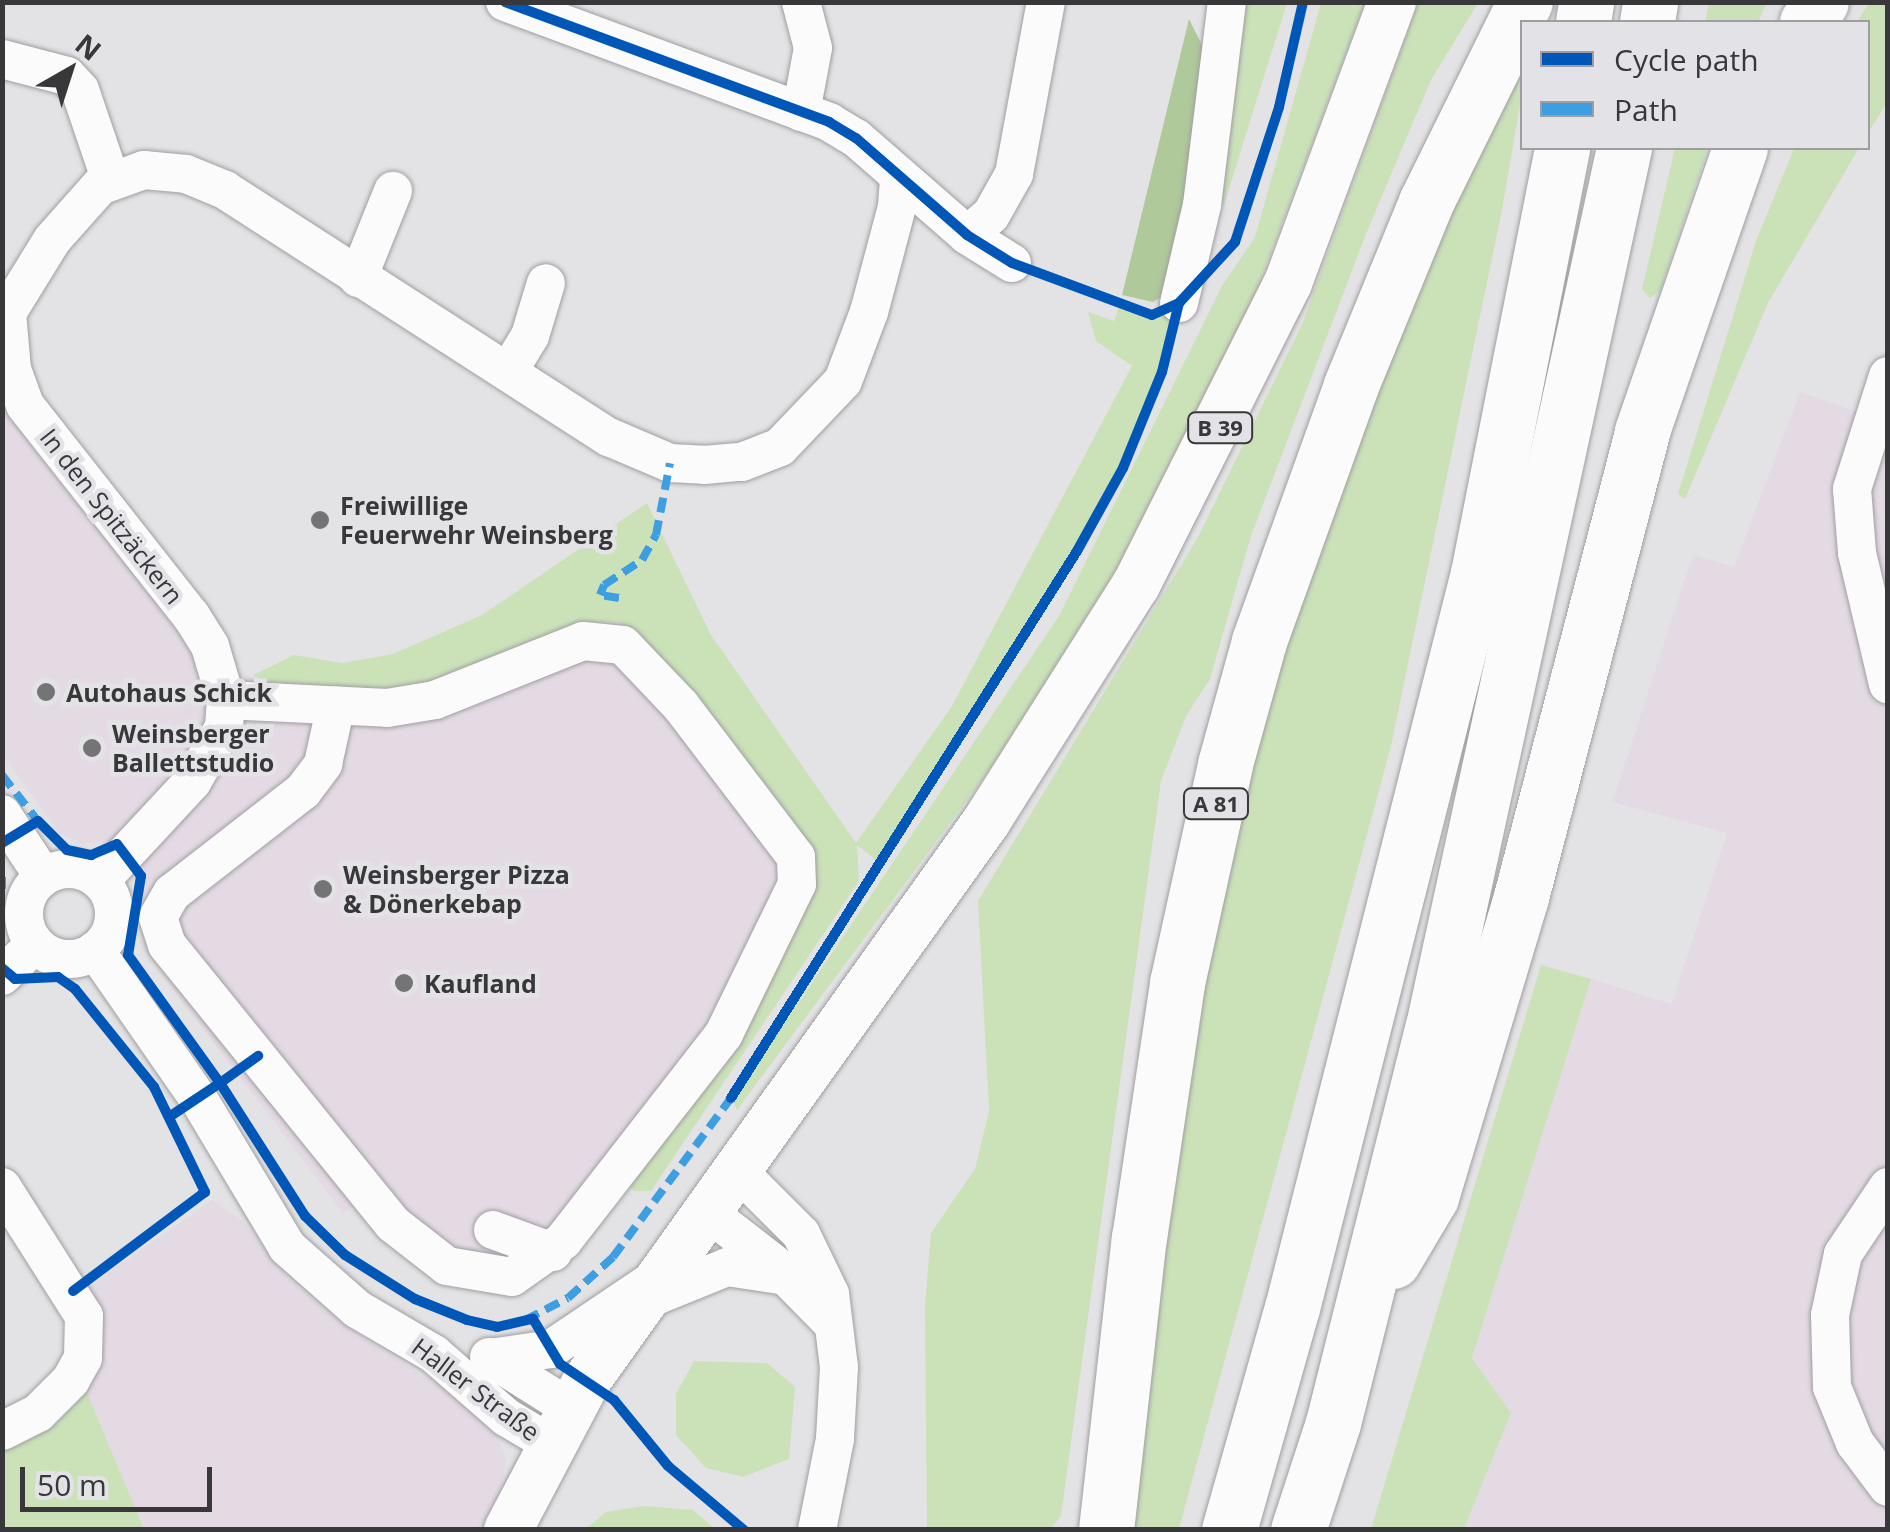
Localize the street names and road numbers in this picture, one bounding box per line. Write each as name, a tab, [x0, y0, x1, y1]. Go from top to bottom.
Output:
road number: B 39	[1185, 411, 1255, 445]
street label: In den Spitzäckern	[34, 422, 190, 610]
road number: A 81	[1181, 787, 1251, 821]
street label: Haller Straße	[406, 1331, 546, 1447]

